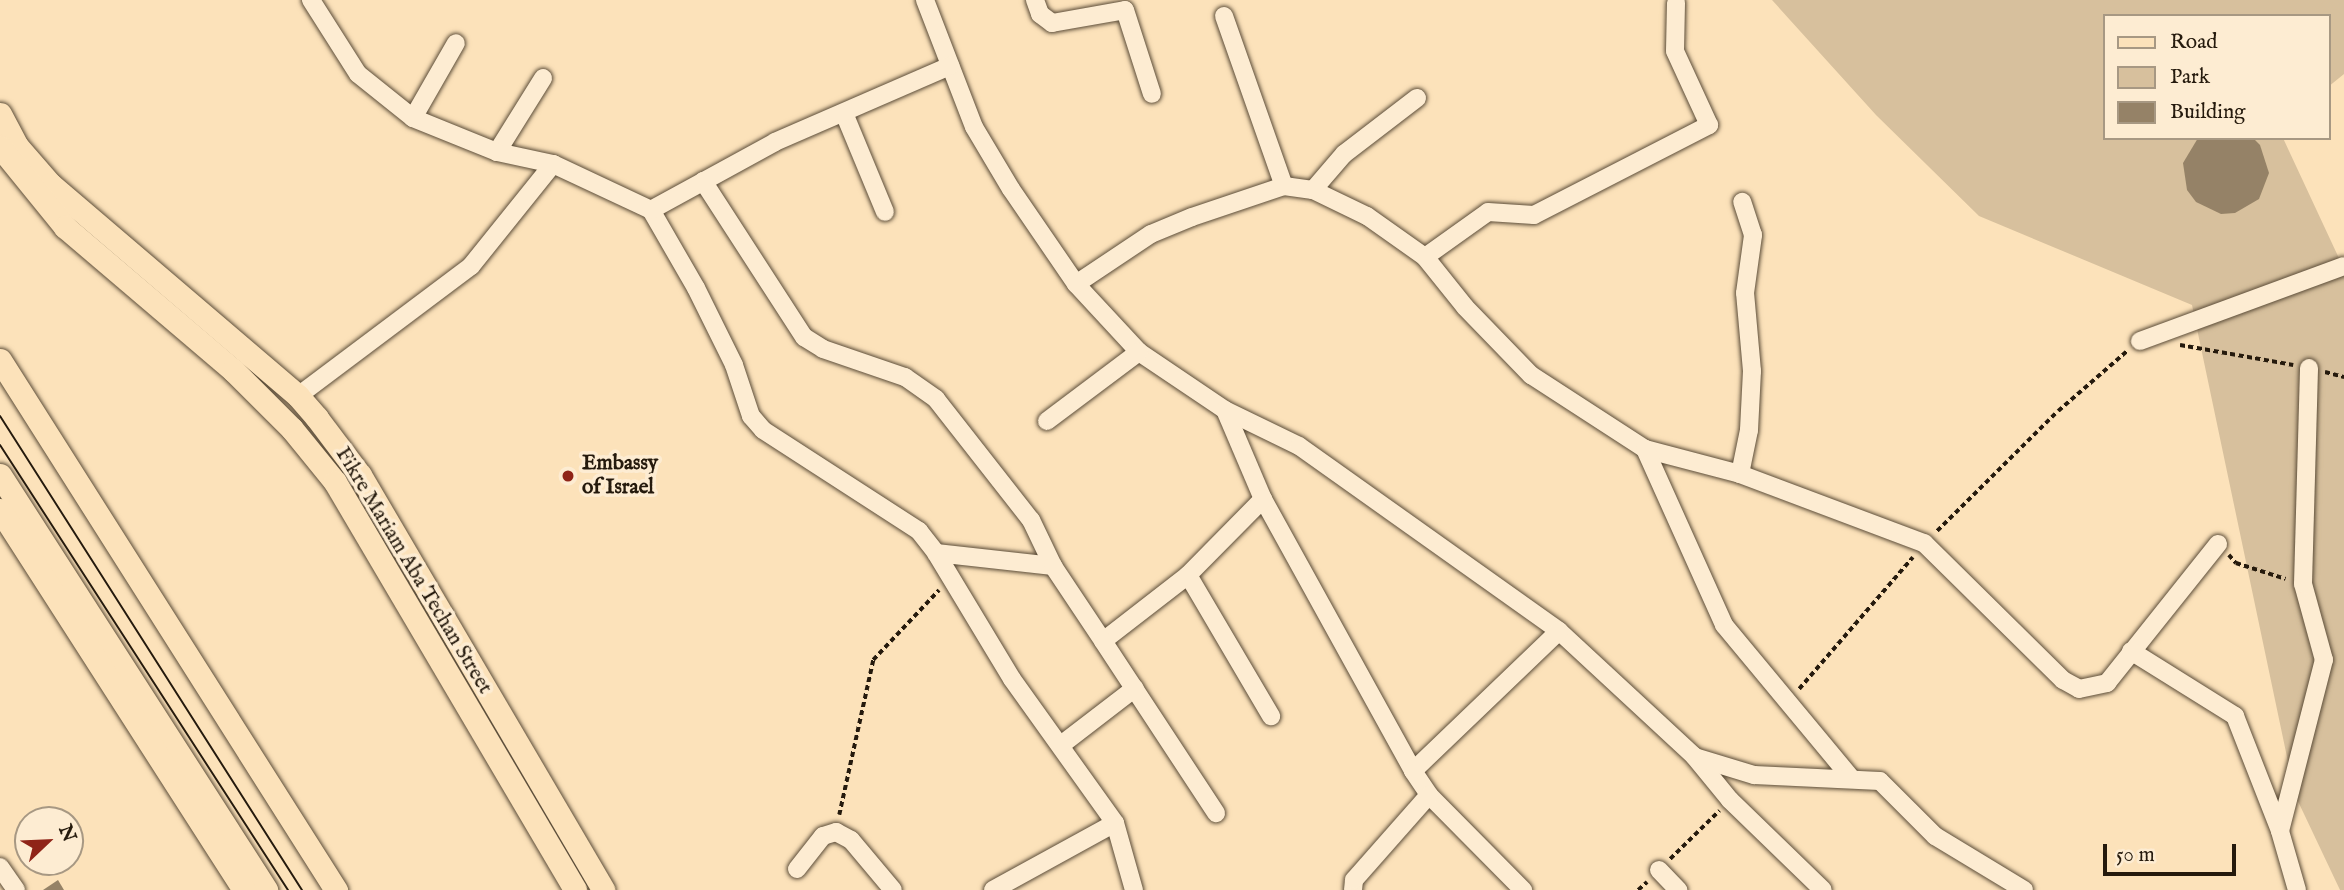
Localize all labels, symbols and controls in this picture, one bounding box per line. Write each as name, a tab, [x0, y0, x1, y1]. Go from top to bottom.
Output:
legend	[2102, 14, 2330, 140]
text: Road	[2170, 29, 2217, 56]
text: Park	[2170, 64, 2210, 91]
text: Building	[2170, 99, 2245, 126]
street label: Fikre Mariam Aba Techan Street	[329, 443, 497, 699]
place label: Embassy of Israel	[582, 451, 658, 501]
marker: Embassy of Israel	[560, 468, 576, 484]
north arrow	[14, 806, 84, 876]
text: N	[52, 821, 81, 846]
scale bar	[2106, 830, 2239, 874]
text: 50 m	[2116, 842, 2155, 869]

